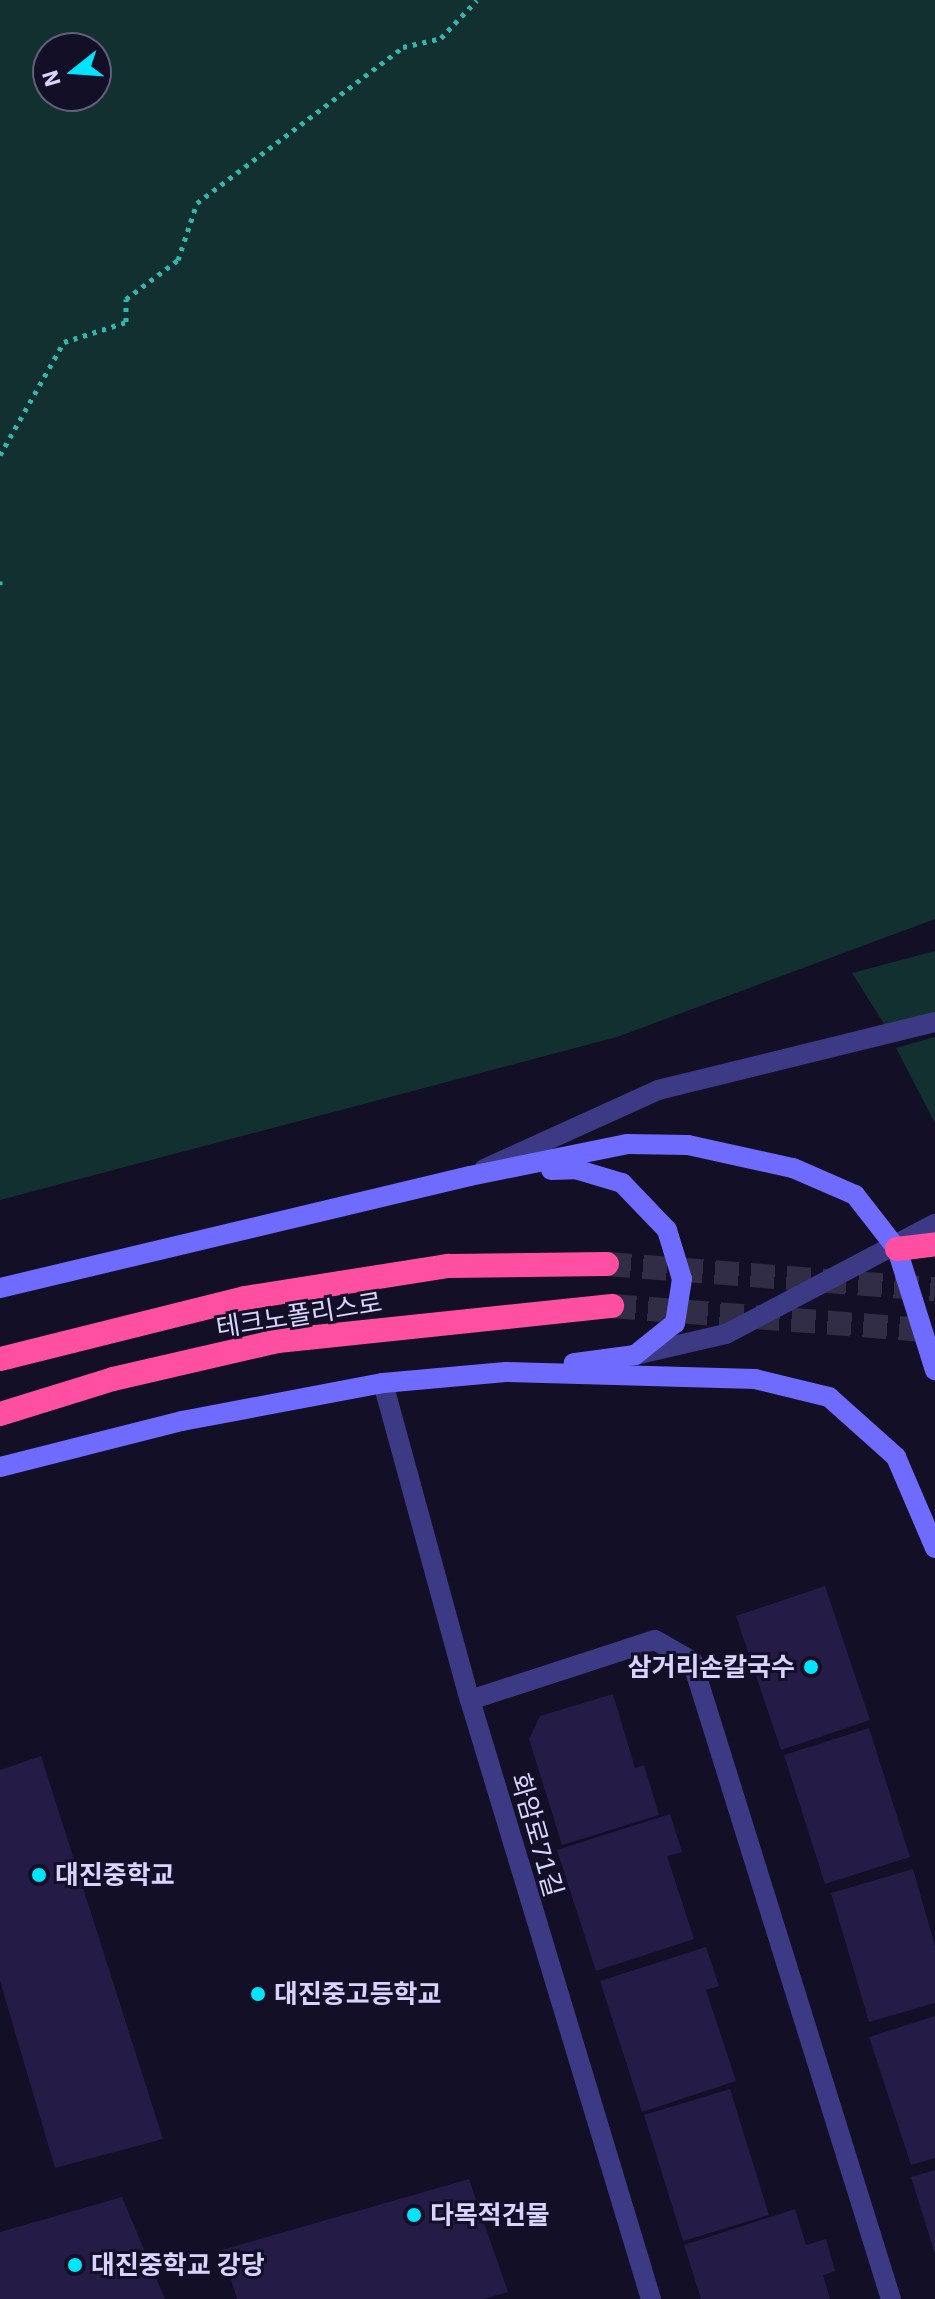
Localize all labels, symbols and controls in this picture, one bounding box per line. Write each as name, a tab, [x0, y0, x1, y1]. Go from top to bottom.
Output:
north arrow	[32, 32, 112, 112]
text: N	[34, 67, 67, 90]
street label: 테크노폴리스로	[214, 1286, 384, 1344]
place label: 삼거리손칼국수	[628, 1651, 795, 1683]
marker: 삼거리손칼국수	[802, 1658, 820, 1676]
street label: 화암로71길	[505, 1770, 569, 1900]
place label: 대진중학교	[55, 1859, 175, 1891]
marker: 대진중학교	[30, 1866, 48, 1884]
place label: 대진중고등학교	[274, 1978, 441, 2010]
marker: 대진중고등학교	[249, 1985, 267, 2003]
place label: 다목적건물	[430, 2199, 550, 2231]
marker: 다목적건물	[405, 2206, 423, 2224]
place label: 대진중학교 강당	[91, 2249, 265, 2281]
marker: 대진중학교 강당	[66, 2256, 84, 2274]

